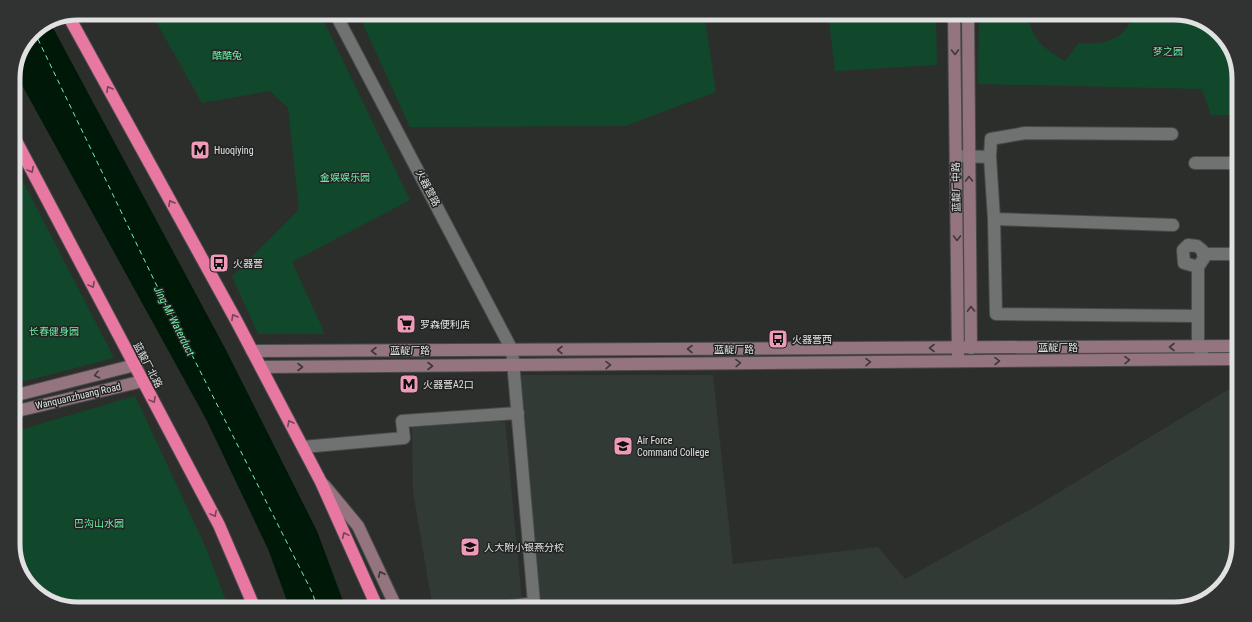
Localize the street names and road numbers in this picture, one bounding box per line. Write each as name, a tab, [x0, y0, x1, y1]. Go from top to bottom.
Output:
street label: 蓝靛厂中路	[950, 162, 962, 212]
street label: 火器营路	[414, 168, 442, 208]
street label: 蓝靛厂北路	[131, 340, 165, 390]
street label: 蓝靛厂路	[1038, 342, 1078, 353]
street label: 蓝靛厂路	[714, 344, 754, 355]
street label: 蓝靛厂路	[390, 345, 430, 356]
street label: Wanquanzhuang Road	[34, 381, 122, 411]

